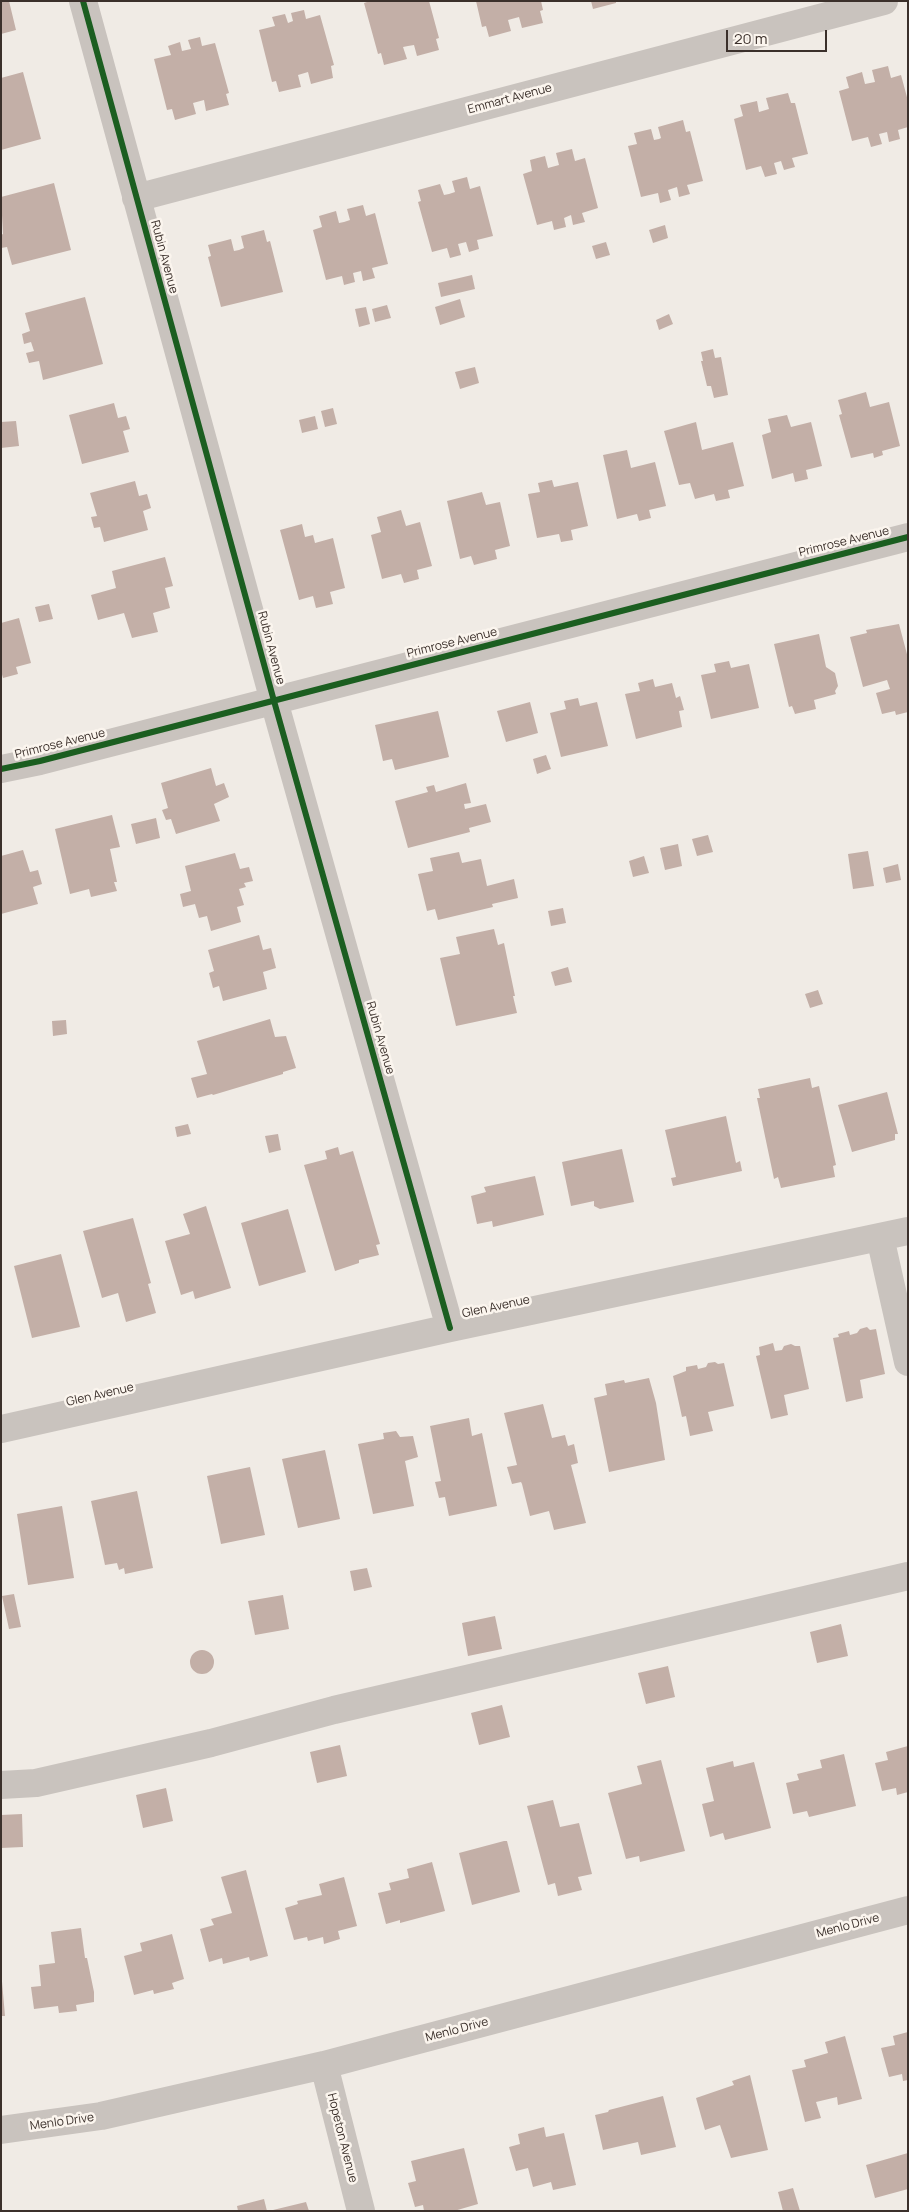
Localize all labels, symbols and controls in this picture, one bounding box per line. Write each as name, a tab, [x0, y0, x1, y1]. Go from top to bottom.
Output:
scale bar	[729, 20, 830, 52]
text: 20 m	[734, 28, 767, 49]
street label: Emmart Avenue	[466, 81, 554, 117]
street label: Rubin Avenue	[147, 219, 181, 295]
street label: Primrose Avenue	[797, 524, 891, 560]
street label: Rubin Avenue	[254, 610, 288, 686]
street label: Primrose Avenue	[405, 625, 499, 661]
street label: Primrose Avenue	[13, 726, 107, 762]
street label: Rubin Avenue	[363, 1000, 397, 1076]
street label: Glen Avenue	[461, 1293, 531, 1321]
street label: Glen Avenue	[65, 1380, 135, 1410]
street label: Menlo Drive	[815, 1911, 881, 1941]
street label: Menlo Drive	[424, 2015, 490, 2045]
street label: Hopeton Avenue	[324, 2092, 360, 2184]
street label: Menlo Drive	[29, 2110, 95, 2134]

